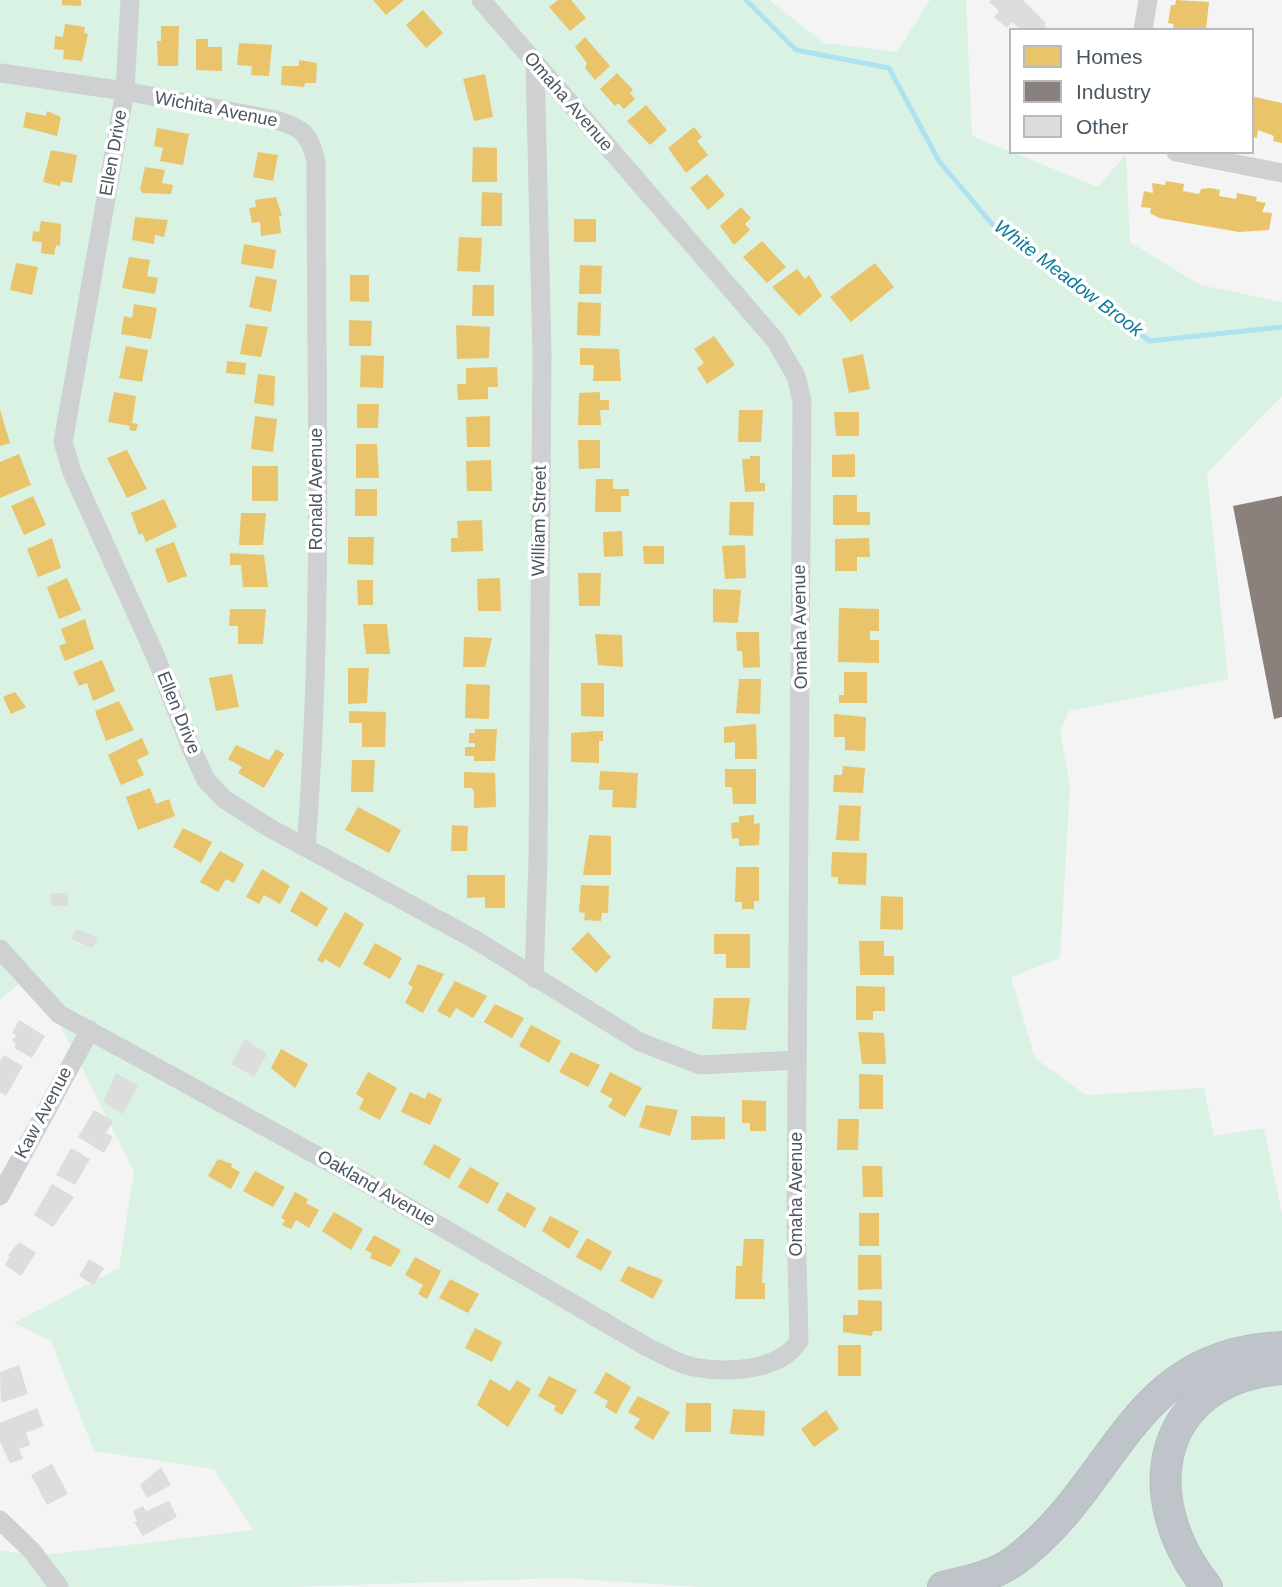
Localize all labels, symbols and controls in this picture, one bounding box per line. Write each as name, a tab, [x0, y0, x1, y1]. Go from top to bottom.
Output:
legend	[1009, 28, 1254, 154]
text: Homes	[1076, 45, 1143, 68]
street label: Omaha Avenue	[519, 48, 617, 156]
text: Industry	[1076, 80, 1151, 103]
street label: Wichita Avenue	[153, 87, 279, 133]
street label: Ellen Drive	[96, 108, 132, 198]
text: Other	[1076, 115, 1129, 138]
water label: White Meadow Brook	[989, 216, 1147, 342]
street label: Ronald Avenue	[306, 428, 328, 550]
street label: William Street	[528, 465, 552, 577]
street label: Omaha Avenue	[789, 564, 813, 690]
street label: Ellen Drive	[152, 669, 204, 757]
street label: Kaw Avenue	[11, 1063, 77, 1163]
street label: Omaha Avenue	[786, 1132, 808, 1256]
street label: Oakland Avenue	[313, 1146, 439, 1232]

